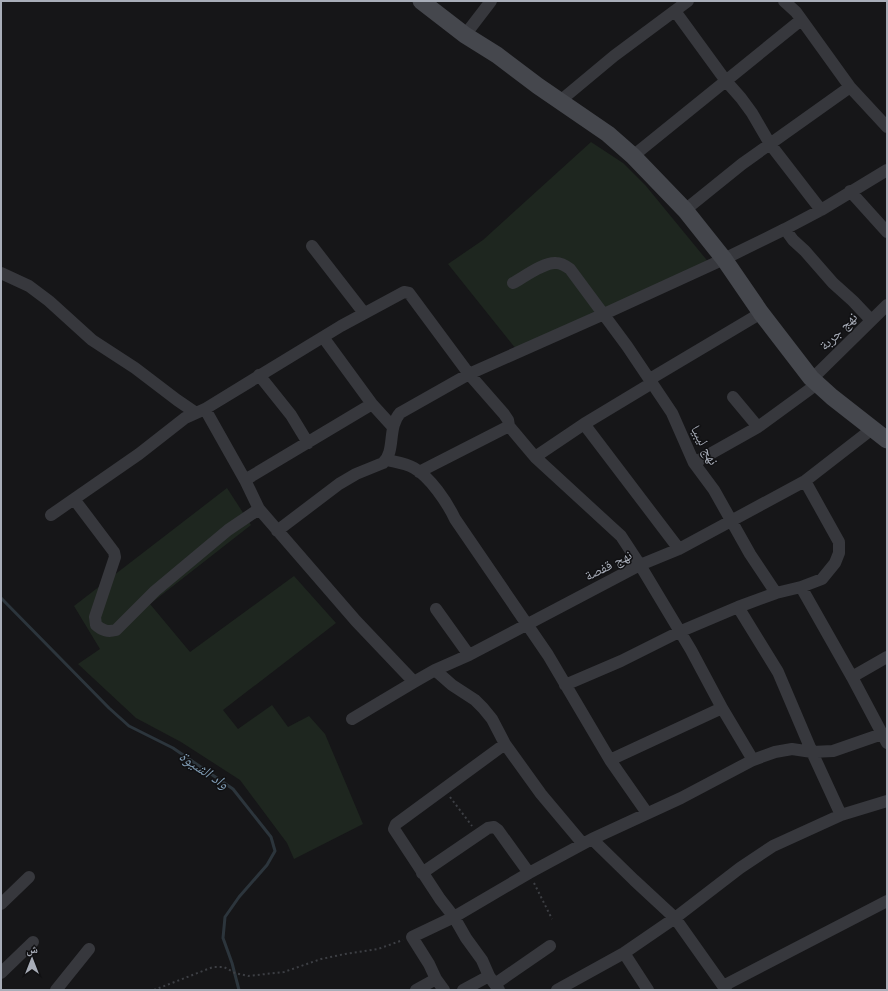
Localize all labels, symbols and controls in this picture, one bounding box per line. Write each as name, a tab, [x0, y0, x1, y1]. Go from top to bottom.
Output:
street label: نهج جربة	[815, 308, 862, 355]
street label: نهج ليبيا	[686, 422, 723, 469]
street label: نهج قفصة	[581, 545, 635, 585]
water label: واد الشيوة	[176, 746, 233, 793]
north arrow	[12, 939, 52, 979]
text: ش	[26, 942, 38, 957]

